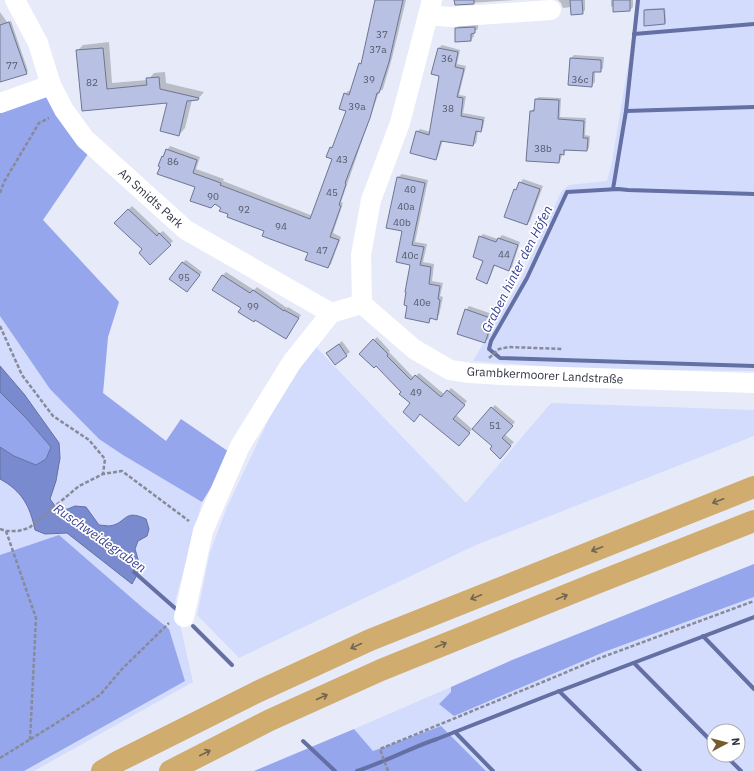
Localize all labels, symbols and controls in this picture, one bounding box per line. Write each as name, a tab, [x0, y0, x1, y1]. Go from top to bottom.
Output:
house number: 37	[376, 28, 388, 41]
house number: 37a	[369, 43, 387, 56]
house number: 36	[441, 52, 453, 65]
house number: 77	[6, 59, 18, 72]
house number: 39	[363, 73, 375, 86]
house number: 36c	[571, 73, 589, 86]
house number: 82	[86, 76, 98, 89]
house number: 39a	[348, 100, 366, 113]
house number: 38	[442, 102, 454, 115]
house number: 38b	[534, 142, 552, 155]
house number: 43	[336, 153, 348, 166]
house number: 86	[167, 155, 179, 168]
street label: An Smidts Park	[116, 165, 187, 231]
house number: 40	[404, 183, 416, 196]
house number: 45	[326, 186, 338, 199]
house number: 90	[207, 190, 219, 203]
house number: 40a	[397, 200, 415, 213]
house number: 92	[238, 203, 250, 216]
water label: Graben hinter den Höfen	[478, 203, 556, 335]
house number: 40b	[393, 216, 411, 229]
house number: 94	[275, 220, 287, 233]
house number: 47	[316, 244, 328, 257]
house number: 44	[498, 248, 510, 261]
house number: 40c	[401, 249, 419, 262]
house number: 95	[178, 271, 190, 284]
house number: 40e	[413, 296, 431, 309]
house number: 99	[247, 300, 259, 313]
street label: Grambkermoorer Landstraße	[466, 363, 624, 387]
house number: 49	[410, 386, 422, 399]
house number: 51	[489, 419, 501, 432]
one-way arrow	[712, 498, 724, 506]
water label: Ruschweidegraben	[51, 500, 149, 576]
one-way arrow	[591, 545, 603, 553]
one-way arrow	[555, 592, 567, 600]
one-way arrow	[471, 594, 483, 602]
one-way arrow	[435, 641, 447, 649]
one-way arrow	[350, 643, 362, 650]
one-way arrow	[315, 692, 327, 700]
north arrow	[706, 723, 746, 763]
text: N	[728, 737, 743, 747]
one-way arrow	[199, 749, 211, 756]

